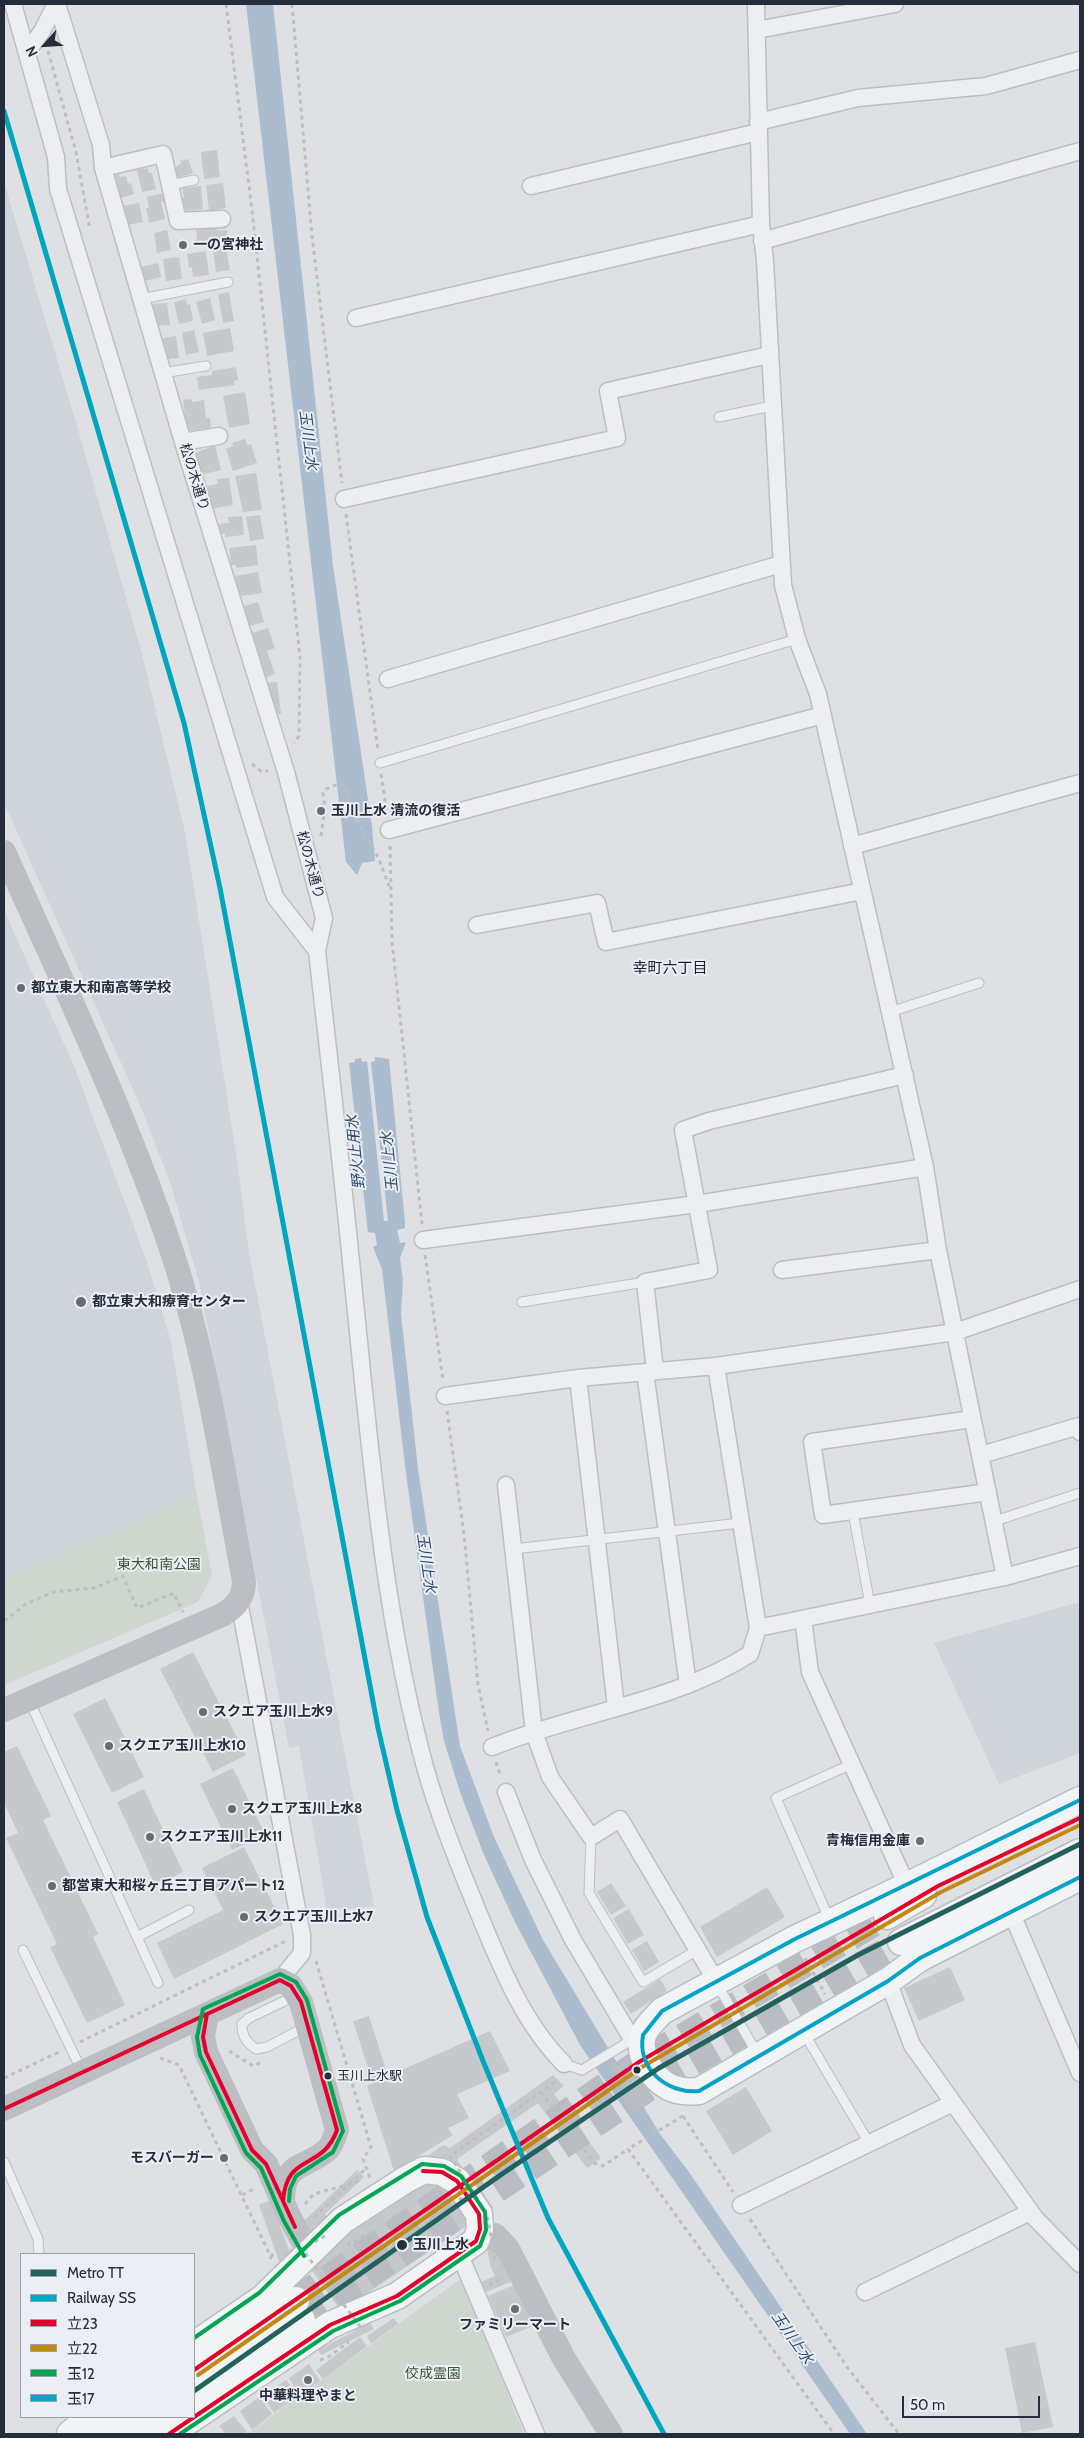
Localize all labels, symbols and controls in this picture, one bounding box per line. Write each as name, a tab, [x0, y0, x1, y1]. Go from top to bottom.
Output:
north arrow	[20, 20, 70, 70]
text: N	[21, 43, 42, 60]
place label: 一の宮神社	[193, 237, 263, 253]
marker: 一の宮神社	[177, 239, 189, 251]
water label: 玉川上水	[295, 409, 321, 471]
street label: 松の木通り	[176, 441, 212, 513]
place label: 玉川上水 清流の復活	[331, 803, 460, 819]
marker: 玉川上水 清流の復活	[315, 805, 327, 817]
street label: 松の木通り	[293, 829, 327, 901]
district label: 幸町六丁目	[633, 960, 707, 978]
place label: 都立東大和南高等学校	[31, 980, 171, 996]
marker: 都立東大和南高等学校	[15, 982, 27, 994]
water label: 野火止用水	[343, 1114, 369, 1190]
water label: 玉川上水	[378, 1131, 402, 1193]
place label: 都立東大和療育センター	[92, 1294, 246, 1310]
marker: 都立東大和療育センター	[74, 1295, 88, 1309]
water label: 玉川上水	[413, 1532, 439, 1594]
park label: 東大和南公園	[117, 1557, 201, 1573]
place label: スクエア玉川上水9	[213, 1704, 333, 1720]
marker: スクエア玉川上水9	[197, 1706, 209, 1718]
place label: スクエア玉川上水10	[119, 1738, 246, 1754]
marker: スクエア玉川上水10	[103, 1740, 115, 1752]
place label: スクエア玉川上水8	[242, 1801, 362, 1817]
marker: スクエア玉川上水8	[226, 1803, 238, 1815]
place label: スクエア玉川上水11	[160, 1829, 282, 1845]
marker: スクエア玉川上水11	[144, 1831, 156, 1843]
place label: 青梅信用金庫	[826, 1833, 910, 1849]
marker: 青梅信用金庫	[914, 1835, 926, 1847]
place label: 都営東大和桜ヶ丘三丁目アパート12	[62, 1878, 285, 1894]
marker: 都営東大和桜ヶ丘三丁目アパート12	[46, 1880, 58, 1892]
place label: スクエア玉川上水7	[254, 1909, 373, 1925]
marker: スクエア玉川上水7	[238, 1911, 250, 1923]
unlabelled marker	[632, 2065, 642, 2075]
place label: 玉川上水駅	[337, 2068, 402, 2084]
marker: 玉川上水駅	[323, 2071, 333, 2081]
place label: モスバーガー	[130, 2150, 214, 2166]
marker: モスバーガー	[218, 2152, 230, 2164]
place label: 玉川上水	[413, 2237, 469, 2253]
marker: 玉川上水	[395, 2238, 409, 2252]
legend	[20, 2253, 195, 2418]
text: Metro TT	[67, 2264, 124, 2282]
text: Railway SS	[67, 2289, 136, 2307]
marker: ファミリーマート	[509, 2303, 521, 2315]
water label: 玉川上水	[767, 2308, 817, 2368]
text: 立23	[67, 2315, 98, 2333]
place label: ファミリーマート	[459, 2317, 571, 2333]
text: 立22	[67, 2340, 98, 2358]
text: 玉12	[67, 2365, 95, 2383]
park label: 佼成霊園	[405, 2366, 461, 2382]
marker: 中華料理やまと	[302, 2374, 314, 2386]
scale bar	[904, 2386, 1042, 2418]
place label: 中華料理やまと	[259, 2388, 357, 2404]
text: 玉17	[67, 2390, 94, 2408]
text: 50 m	[910, 2396, 945, 2414]

